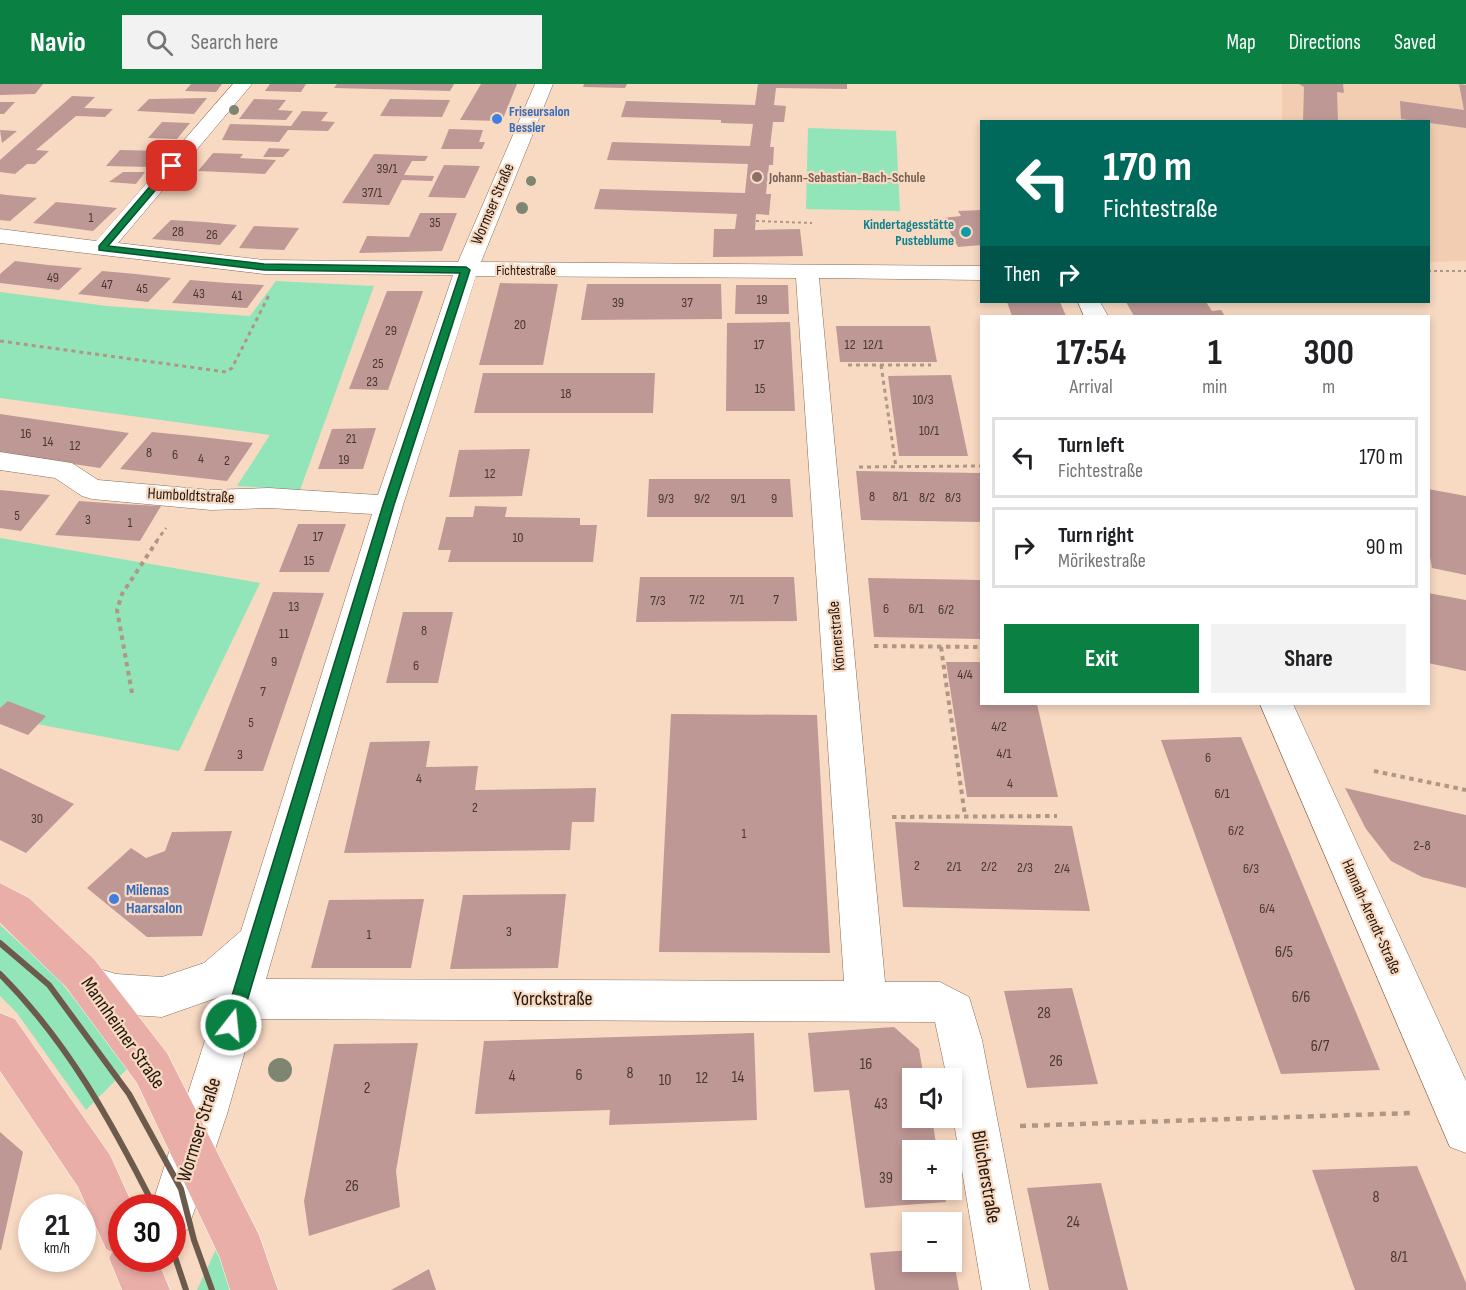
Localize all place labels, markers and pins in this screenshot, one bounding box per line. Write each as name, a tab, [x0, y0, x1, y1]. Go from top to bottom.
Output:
place label: Friseursalon Bessler	[509, 103, 570, 136]
marker: Friseursalon Bessler	[490, 112, 504, 126]
pin	[146, 140, 197, 191]
place label: Johann-Sebastian-Bach-Schule	[768, 169, 925, 186]
marker: Johann-Sebastian-Bach-Schule	[750, 170, 764, 184]
place label: Kindertagesstätte Pusteblume	[863, 216, 954, 249]
marker: Kindertagesstätte Pusteblume	[959, 225, 973, 239]
place label: Milenas Haarsalon	[126, 881, 182, 918]
marker: Milenas Haarsalon	[107, 892, 121, 906]

